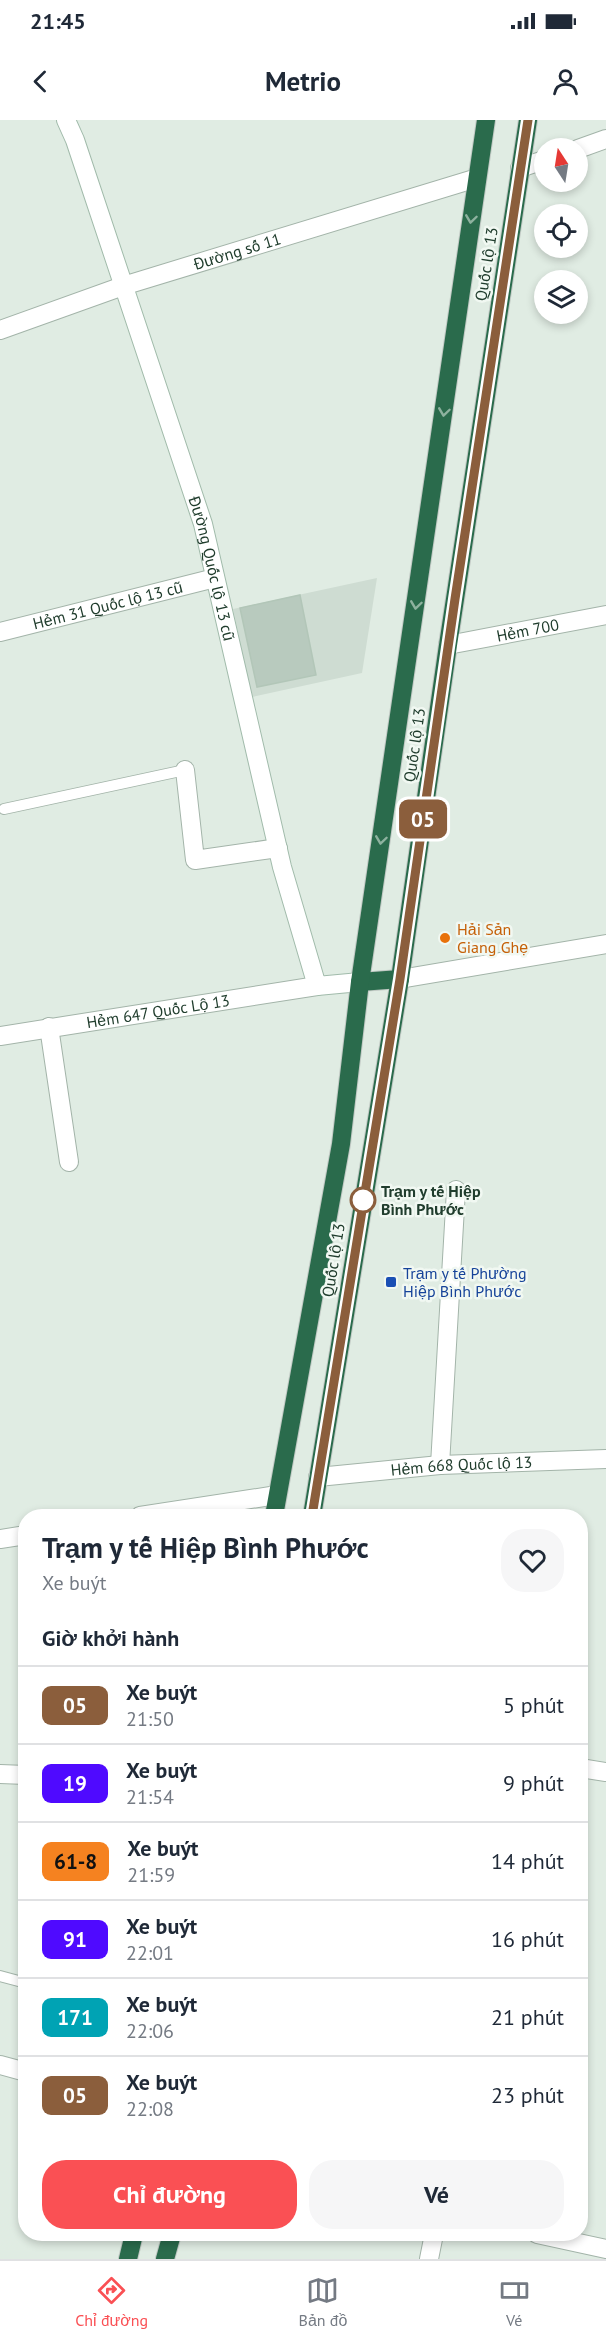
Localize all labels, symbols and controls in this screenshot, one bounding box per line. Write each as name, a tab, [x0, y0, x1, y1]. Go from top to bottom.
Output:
text: 21:45	[30, 7, 86, 35]
text: Metrio	[265, 64, 341, 98]
icon: back	[24, 65, 57, 98]
icon: person	[549, 65, 582, 98]
north arrow	[534, 138, 588, 192]
map controls	[534, 138, 588, 324]
button: locate	[534, 204, 588, 258]
one-way arrow	[465, 215, 477, 224]
street label: Quốc lộ 13	[470, 226, 502, 302]
street label: Đường số 11	[190, 228, 283, 274]
button: layers	[534, 270, 588, 324]
one-way arrow	[438, 408, 450, 417]
street label: Đường Quốc lộ 13 cũ	[184, 492, 240, 643]
street label: Hẻm 31 Quốc lộ 13 cũ	[31, 577, 185, 633]
one-way arrow	[410, 601, 422, 610]
street label: Hẻm 700	[495, 614, 561, 646]
street label: Quốc lộ 13	[399, 707, 429, 783]
line badge: 05	[396, 800, 450, 838]
text: 05	[411, 806, 435, 833]
one-way arrow	[376, 835, 388, 844]
place label: Hải Sản Giang Ghẹ	[457, 919, 528, 957]
marker: Hải Sản Giang Ghẹ	[438, 931, 452, 945]
street label: Hẻm 647 Quốc Lộ 13	[85, 990, 231, 1032]
place label: Trạm y tế Hiệp Bình Phước	[381, 1181, 481, 1219]
marker: Trạm y tế Hiệp Bình Phước	[350, 1187, 376, 1213]
street label: Quốc lộ 13	[317, 1222, 349, 1298]
place label: Trạm y tế Phường Hiệp Bình Phước	[403, 1263, 527, 1301]
marker: Trạm y tế Phường Hiệp Bình Phước	[384, 1275, 398, 1289]
street label: Hẻm 668 Quốc lộ 13	[390, 1452, 533, 1480]
text: Trạm y tế Hiệp Bình Phước	[42, 1529, 369, 1566]
button: heart	[501, 1529, 564, 1592]
text: Xe buýt	[42, 1570, 107, 1596]
text: Giờ khởi hành	[42, 1624, 179, 1652]
text: Xe buýt	[126, 1678, 197, 1706]
text: 5 phút	[503, 1691, 564, 1719]
text: 05	[63, 1692, 87, 1719]
text: 21:50	[126, 1706, 174, 1732]
text: Xe buýt	[126, 1756, 197, 1784]
text: 9 phút	[503, 1769, 564, 1797]
text: 19	[63, 1770, 87, 1797]
text: 21:54	[126, 1784, 174, 1810]
text: Xe buýt	[127, 1834, 198, 1862]
text: 14 phút	[491, 1847, 564, 1875]
text: 61-8	[54, 1848, 97, 1875]
text: 21:59	[127, 1862, 175, 1888]
text: Xe buýt	[126, 1912, 197, 1940]
text: 16 phút	[491, 1925, 564, 1953]
text: 91	[63, 1926, 87, 1953]
text: 22:01	[126, 1940, 174, 1966]
text: Xe buýt	[126, 1990, 197, 2018]
text: 21 phút	[491, 2003, 564, 2031]
text: 171	[57, 2004, 93, 2031]
text: 22:06	[126, 2018, 174, 2044]
text: Xe buýt	[126, 2068, 197, 2096]
text: 23 phút	[491, 2081, 564, 2109]
text: 05	[63, 2082, 87, 2109]
text: 22:08	[126, 2096, 174, 2122]
button: Chỉ đường	[42, 2160, 297, 2229]
button: Vé	[309, 2160, 564, 2229]
tab: Chỉ đường	[75, 2274, 148, 2330]
tab: Bản đồ	[299, 2274, 347, 2330]
tab: Vé	[498, 2274, 531, 2330]

